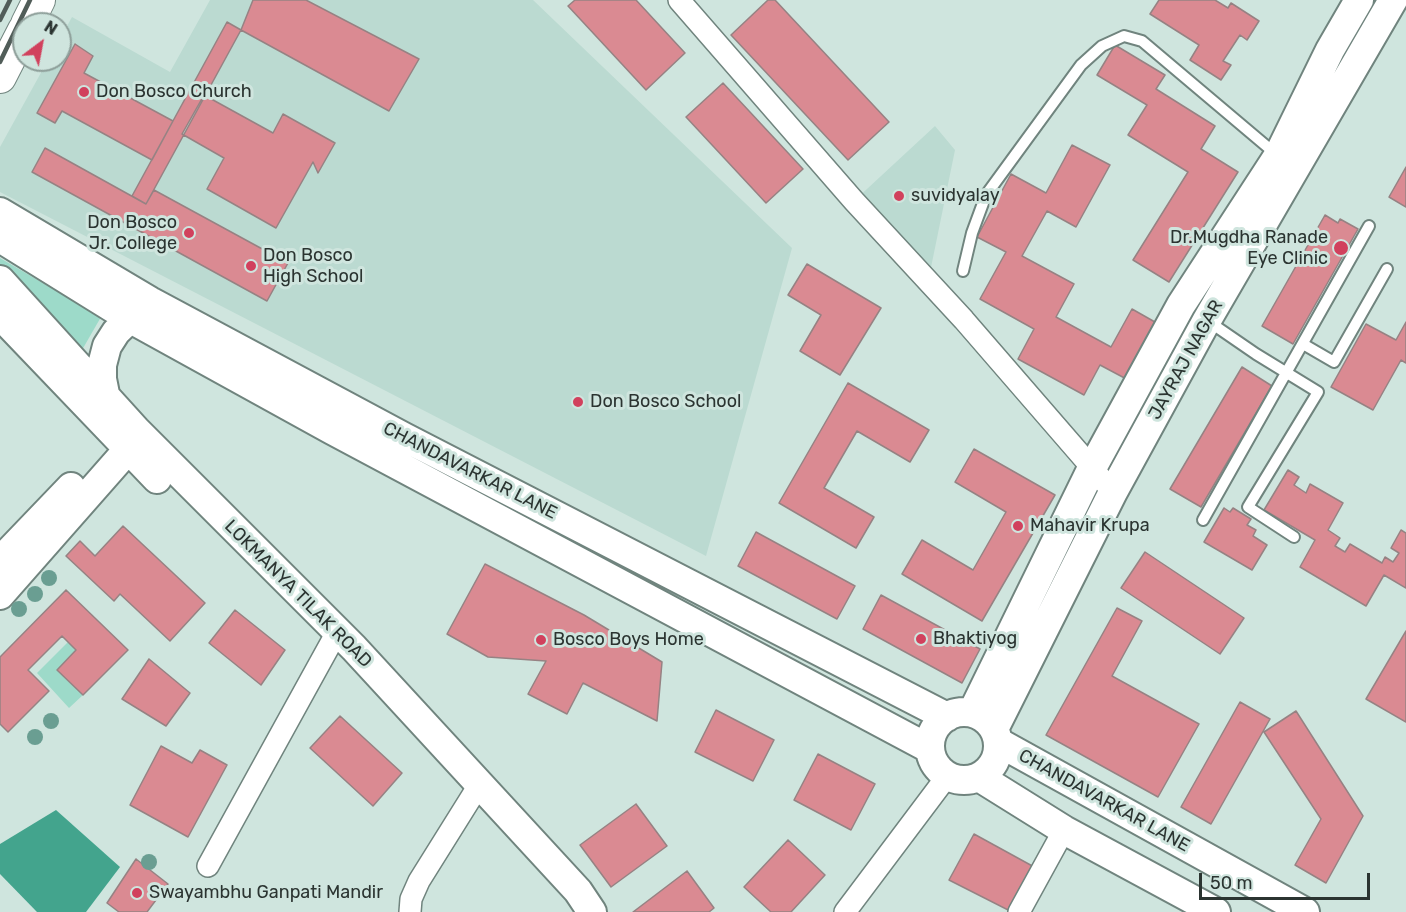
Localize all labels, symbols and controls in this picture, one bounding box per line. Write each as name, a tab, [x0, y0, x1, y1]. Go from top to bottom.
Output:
north arrow	[12, 12, 72, 72]
text: N	[41, 17, 61, 39]
place label: Don Bosco Church	[96, 81, 252, 103]
marker: Don Bosco Church	[77, 85, 91, 99]
place label: suvidyalay	[911, 185, 1000, 207]
marker: suvidyalay	[892, 189, 906, 203]
place label: Don Bosco Jr. College	[87, 212, 177, 254]
marker: Don Bosco Jr. College	[182, 226, 196, 240]
place label: Dr.Mugdha Ranade Eye Clinic	[1170, 227, 1328, 270]
marker: Dr.Mugdha Ranade Eye Clinic	[1332, 239, 1350, 257]
place label: Don Bosco High School	[263, 245, 363, 288]
marker: Don Bosco High School	[244, 259, 258, 273]
street label: JAYRAJ NAGAR	[1144, 296, 1228, 424]
place label: Don Bosco School	[590, 391, 741, 413]
marker: Don Bosco School	[571, 395, 585, 409]
street label: CHANDAVARKAR LANE	[379, 418, 561, 524]
place label: Mahavir Krupa	[1030, 515, 1150, 537]
street label: LOKMANYA TILAK ROAD	[220, 516, 376, 672]
marker: Mahavir Krupa	[1011, 519, 1025, 533]
place label: Bhaktiyog	[933, 628, 1017, 650]
place label: Bosco Boys Home	[553, 629, 704, 651]
marker: Bhaktiyog	[914, 632, 928, 646]
marker: Bosco Boys Home	[534, 633, 548, 647]
street label: CHANDAVARKAR LANE	[1015, 745, 1193, 857]
scale bar	[1202, 861, 1373, 899]
text: 50 m	[1210, 872, 1253, 894]
place label: Swayambhu Ganpati Mandir	[149, 882, 383, 904]
marker: Swayambhu Ganpati Mandir	[130, 886, 144, 900]

